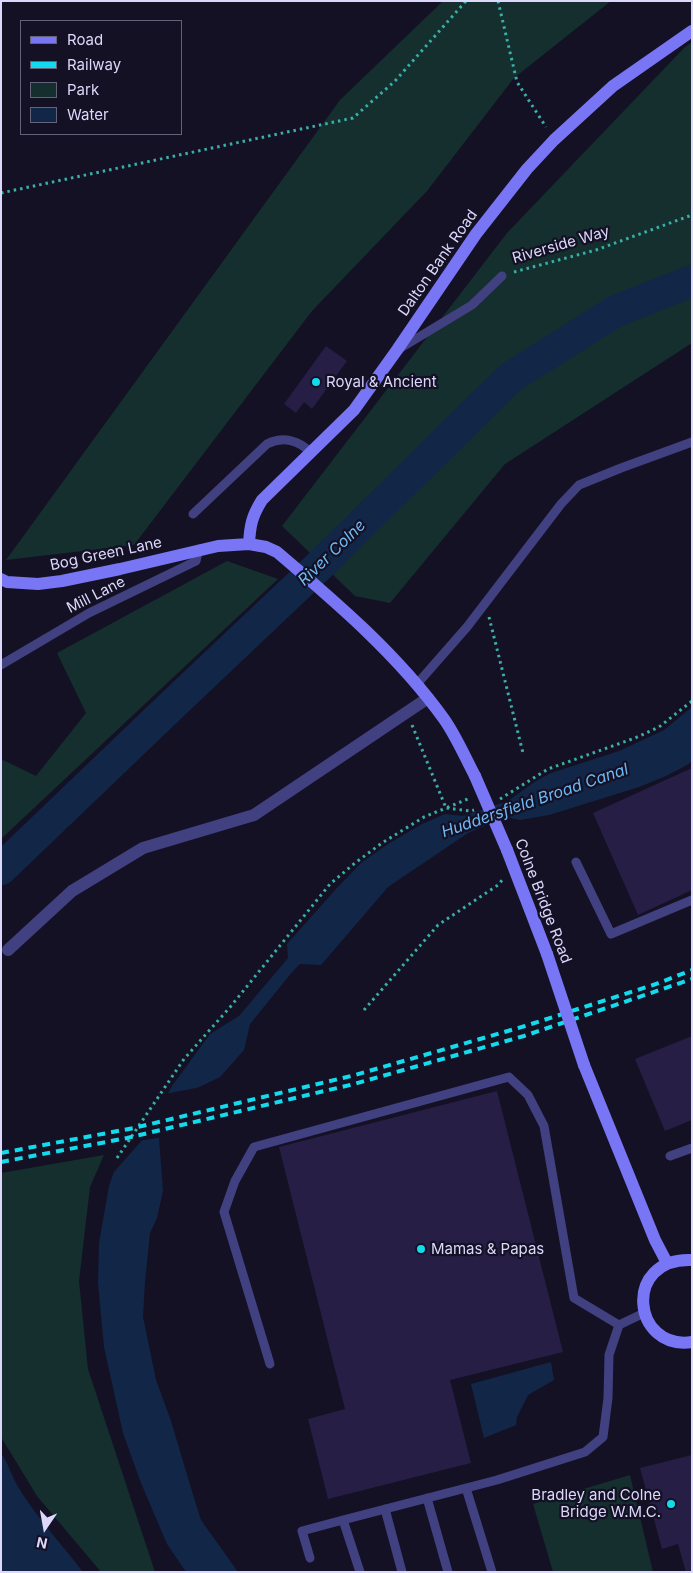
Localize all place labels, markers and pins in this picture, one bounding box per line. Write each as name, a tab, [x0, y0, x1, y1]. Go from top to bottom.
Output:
place label: Royal & Ancient	[326, 373, 437, 391]
marker: Royal & Ancient	[310, 376, 322, 388]
place label: Mamas & Papas	[431, 1240, 544, 1258]
marker: Mamas & Papas	[415, 1243, 427, 1255]
place label: Bradley and Colne Bridge W.M.C.	[531, 1486, 661, 1521]
marker: Bradley and Colne Bridge W.M.C.	[665, 1498, 677, 1510]

